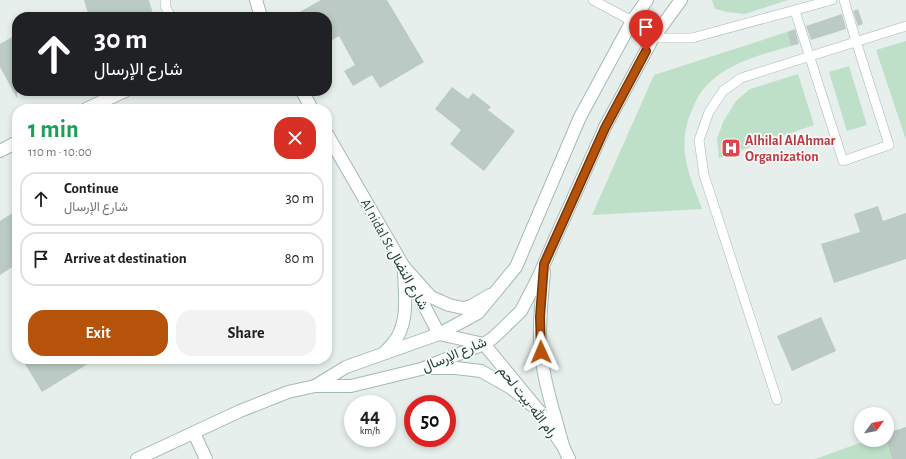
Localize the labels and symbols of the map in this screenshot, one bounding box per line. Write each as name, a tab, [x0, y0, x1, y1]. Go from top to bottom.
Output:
pin	[629, 10, 663, 51]
place label: Alhilal AlAhmar Organization	[745, 134, 836, 164]
hospital icon: Alhilal AlAhmar Organization	[720, 137, 742, 159]
street label: Al nidal St شارع النضال	[355, 197, 430, 314]
position arrow	[520, 331, 562, 373]
street label: شارع الإرسال	[420, 335, 490, 378]
street label: رام الله-بيت لحم	[494, 362, 561, 441]
speed limit sign: 50	[404, 395, 456, 447]
north arrow	[854, 407, 894, 447]

